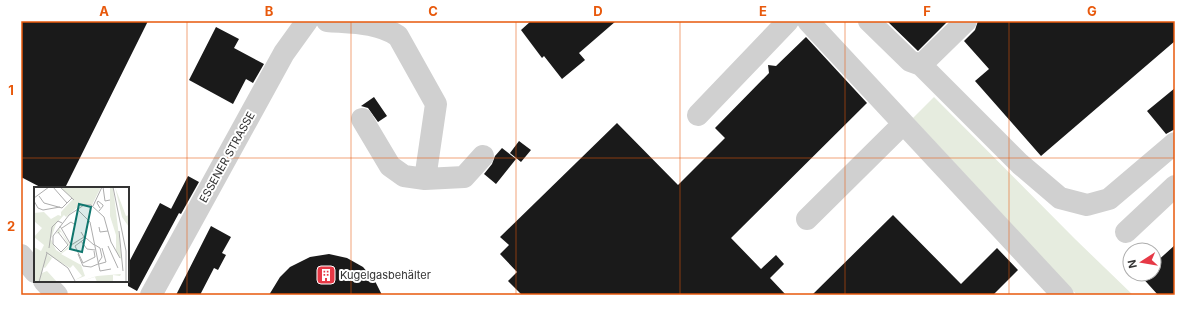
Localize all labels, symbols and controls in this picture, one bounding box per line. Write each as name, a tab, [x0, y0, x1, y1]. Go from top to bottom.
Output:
text: A	[99, 3, 109, 19]
text: B	[265, 3, 274, 19]
text: C	[428, 3, 438, 19]
text: D	[593, 3, 603, 19]
text: E	[759, 3, 767, 19]
text: F	[923, 3, 931, 19]
text: G	[1087, 3, 1097, 19]
text: 1	[8, 82, 14, 98]
street label: ESSENER STRASSE	[196, 109, 258, 205]
inset map	[34, 187, 129, 282]
text: 2	[7, 218, 15, 234]
north arrow	[1122, 242, 1162, 282]
text: N	[1124, 259, 1140, 270]
building icon: Kugelgasbehälter	[315, 264, 337, 286]
place label: Kugelgasbehälter	[340, 268, 431, 282]

